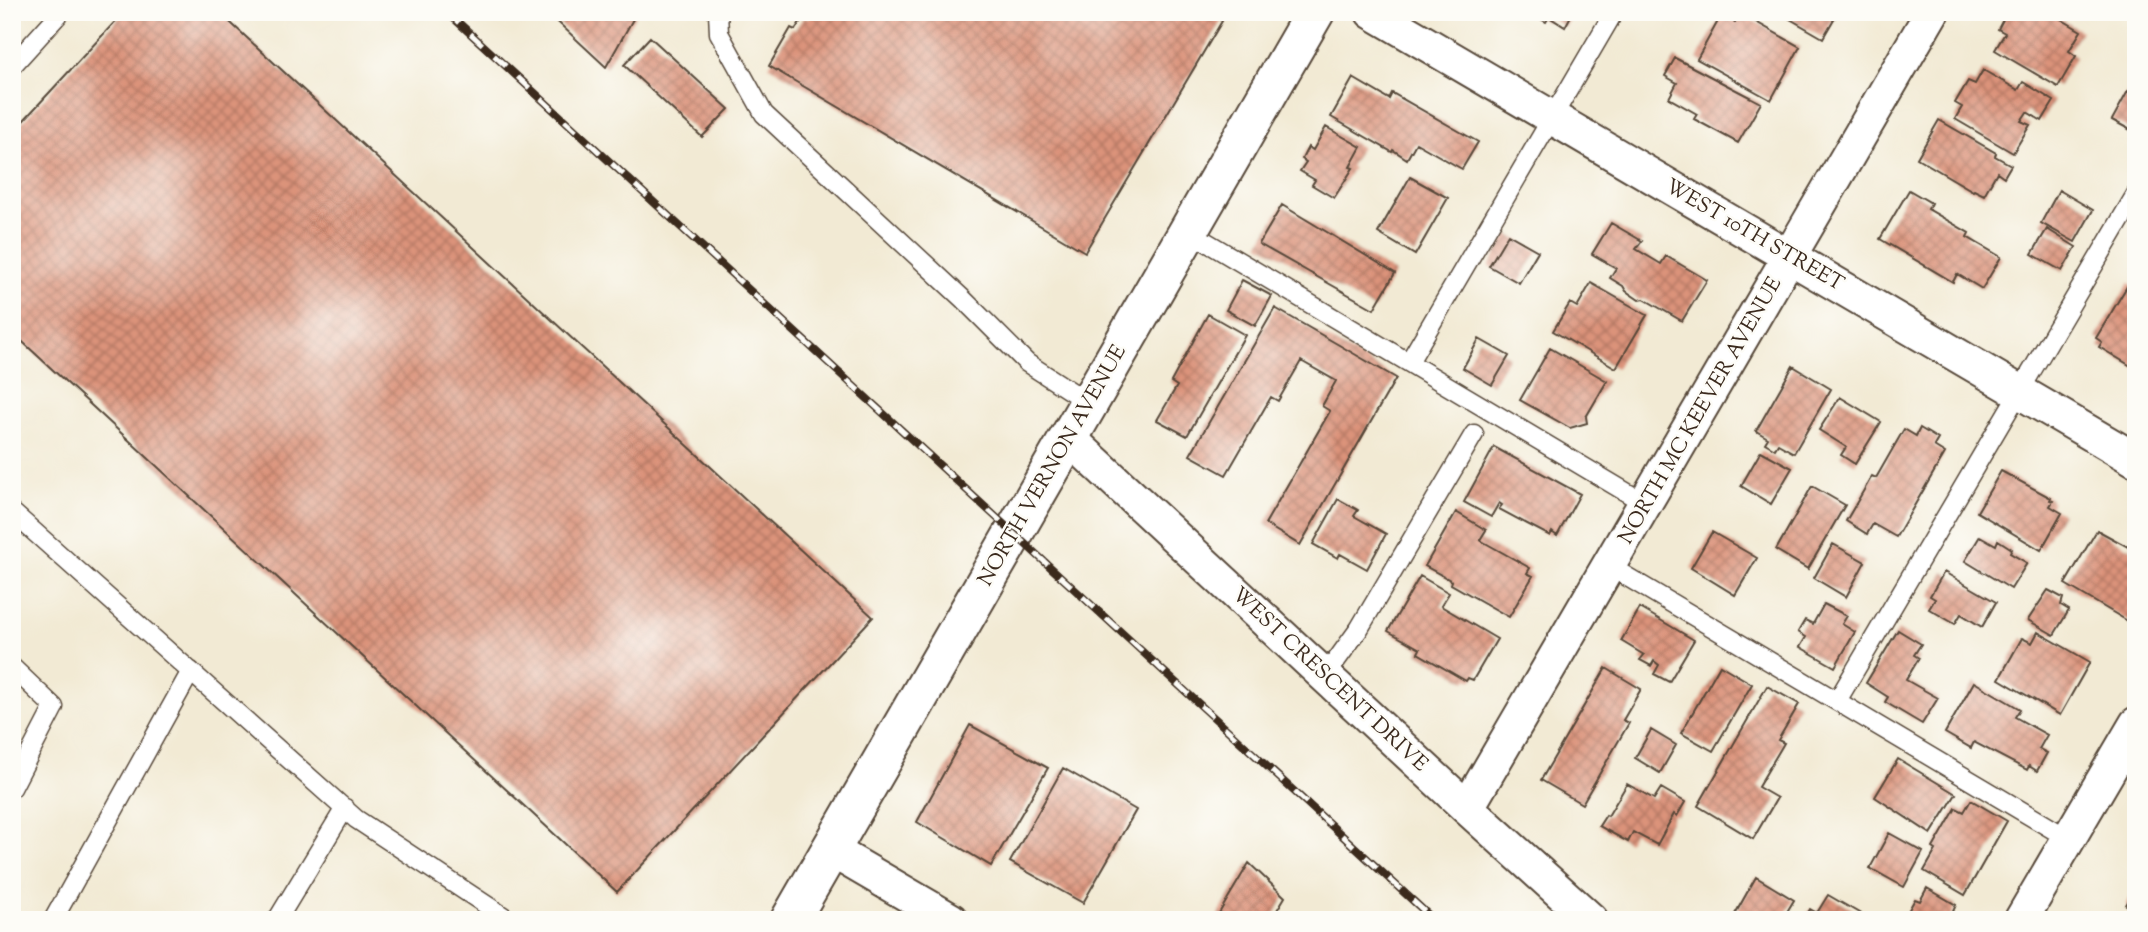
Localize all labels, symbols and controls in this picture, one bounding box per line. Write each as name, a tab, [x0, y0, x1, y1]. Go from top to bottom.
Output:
street label: WEST 10TH STREET	[1659, 172, 1849, 300]
street label: NORTH MC KEEVER AVENUE	[1612, 272, 1790, 550]
street label: NORTH VERNON AVENUE	[971, 339, 1135, 592]
street label: WEST CRESCENT DRIVE	[1224, 581, 1434, 779]

